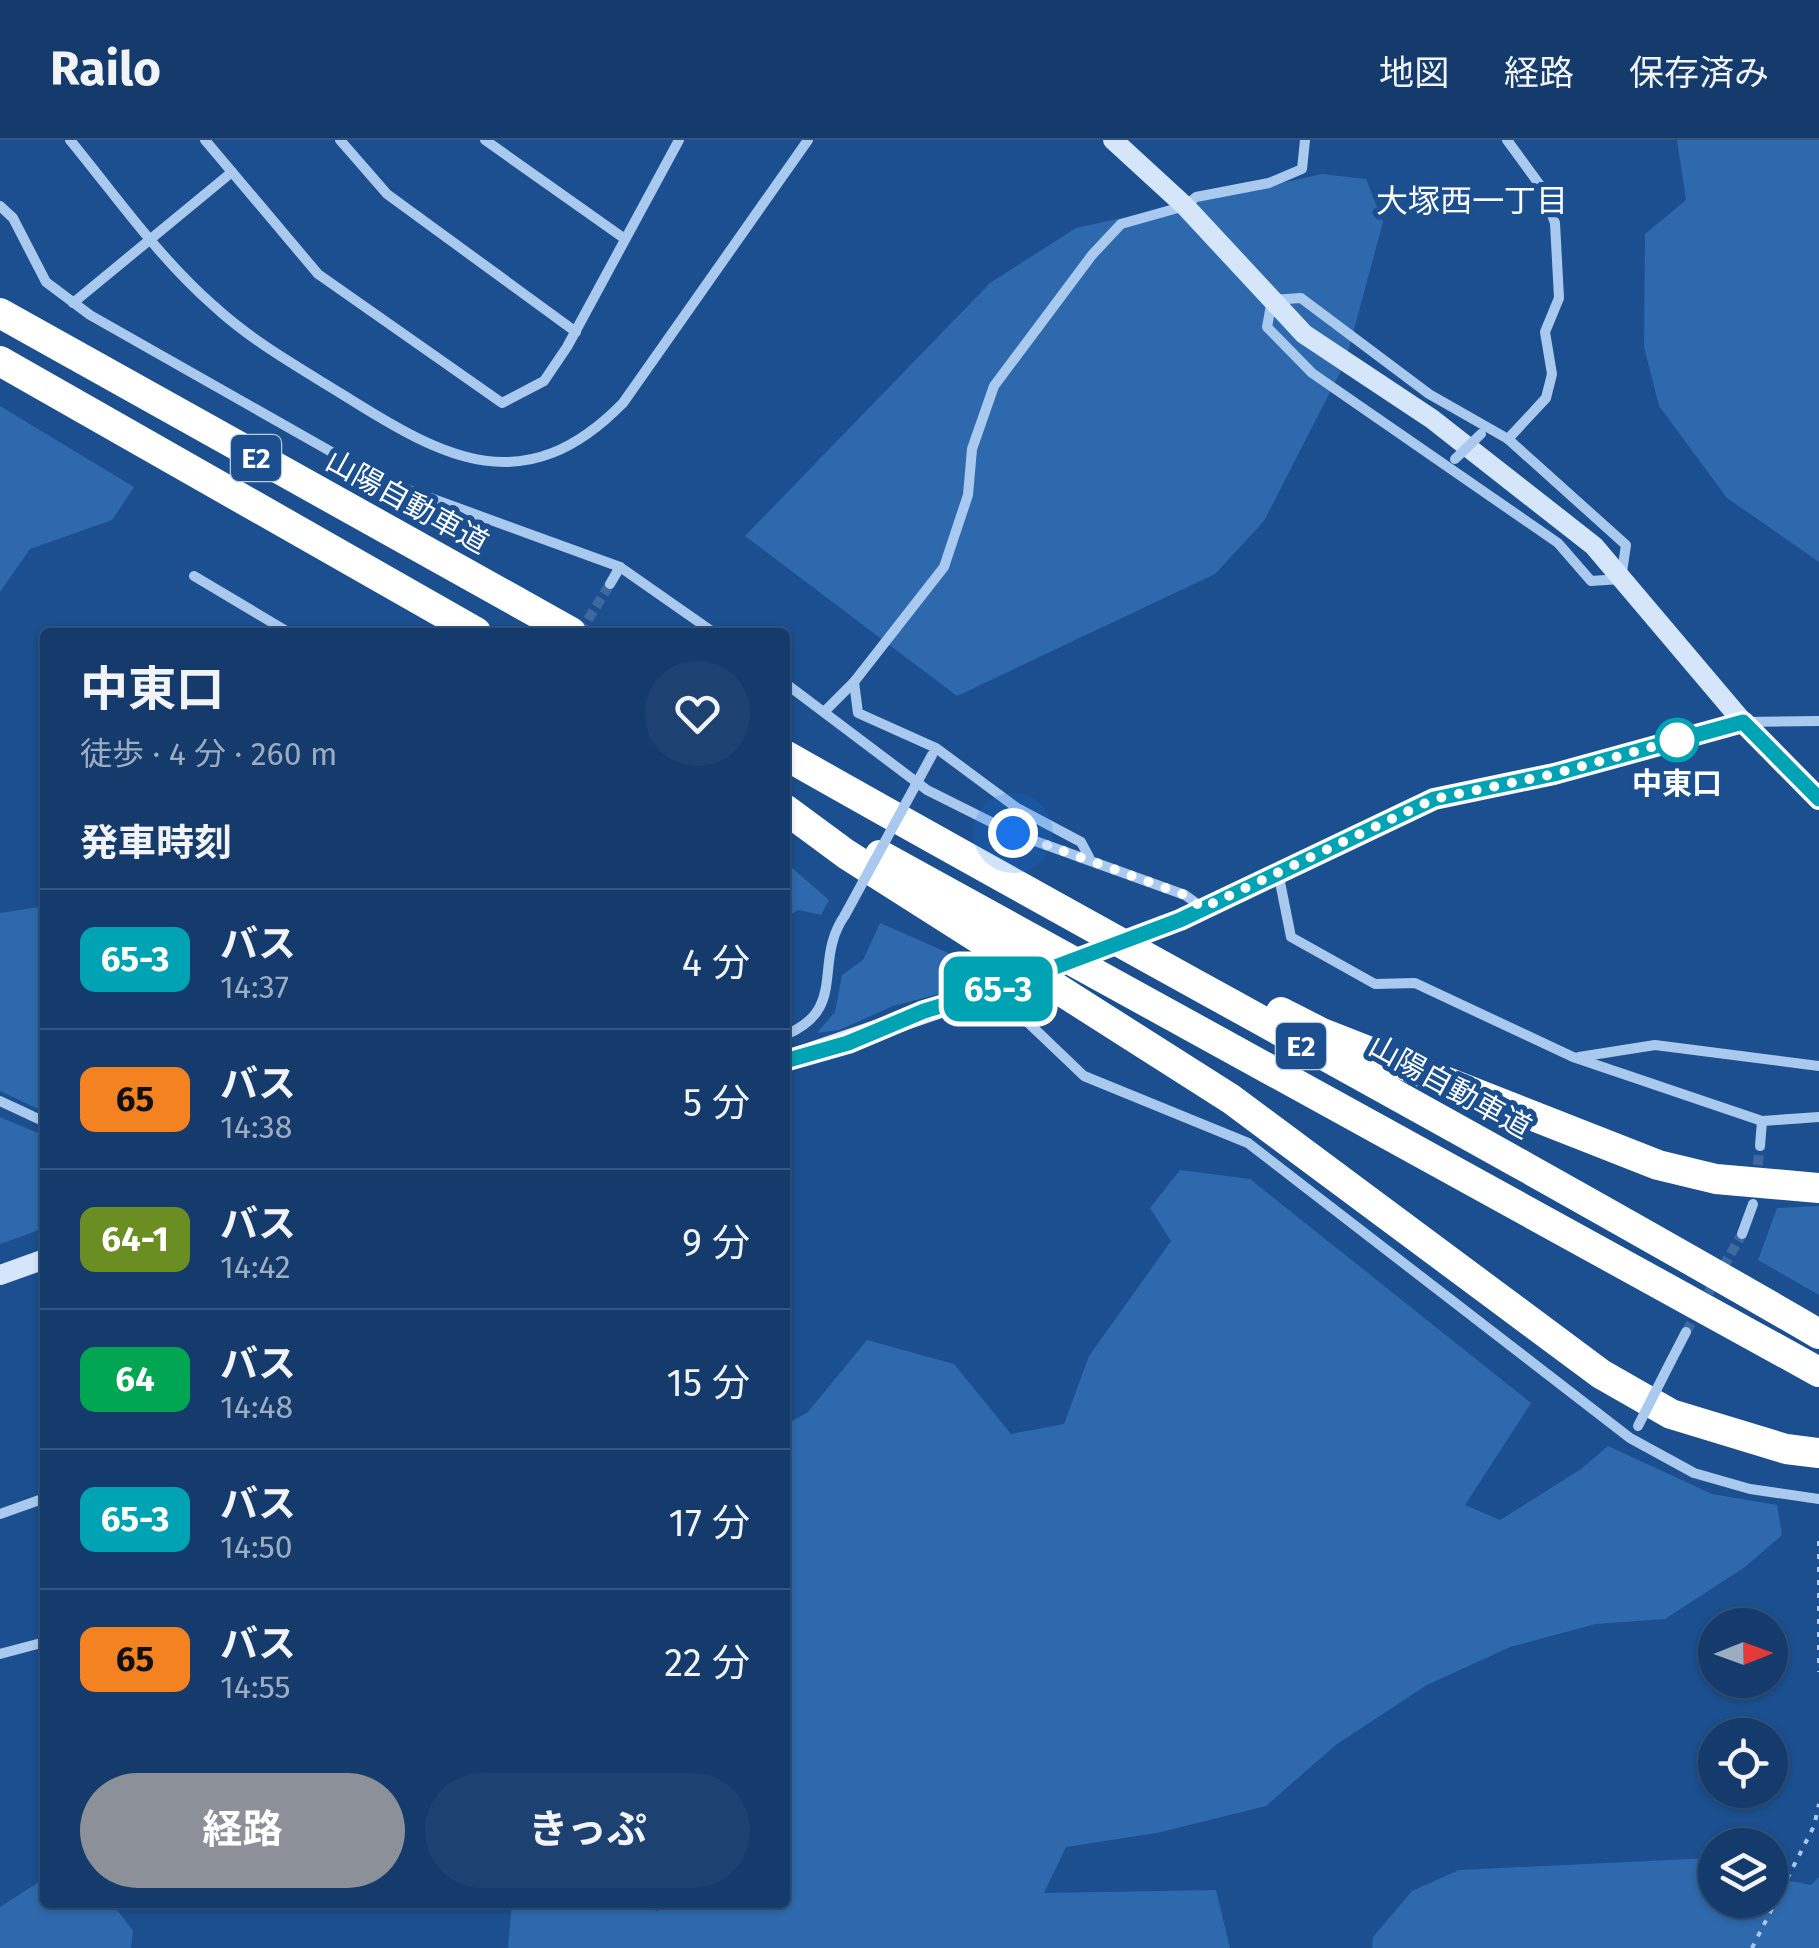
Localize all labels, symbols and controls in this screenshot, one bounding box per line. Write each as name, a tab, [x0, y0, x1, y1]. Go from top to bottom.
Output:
text: Railo	[50, 40, 161, 98]
text: 地図	[1379, 52, 1449, 94]
text: 経路	[1504, 52, 1574, 94]
text: 保存済み	[1629, 52, 1769, 94]
district label: 大塚西一丁目	[1376, 182, 1568, 220]
road number: E2	[231, 435, 281, 481]
street label: 山陽自動車道	[320, 443, 494, 561]
text: 中東口	[80, 661, 224, 719]
button: heart	[645, 661, 750, 766]
marker: 中東口	[1656, 719, 1698, 761]
text: 徒歩 · 4 分 · 260 m	[80, 735, 337, 773]
place label: 中東口	[1632, 766, 1722, 802]
your location	[988, 808, 1038, 858]
text: 発車時刻	[80, 820, 232, 866]
text: バス	[220, 921, 296, 967]
text: 65-3	[101, 938, 169, 980]
text: 4 分	[682, 940, 750, 986]
line badge: 65-3	[928, 956, 1068, 1022]
text: 14:37	[220, 968, 289, 1006]
text: 65-3	[964, 968, 1032, 1010]
road number: E2	[1276, 1023, 1326, 1069]
street label: 山陽自動車道	[1363, 1028, 1537, 1146]
text: バス	[220, 1061, 296, 1107]
text: 65	[116, 1078, 154, 1120]
text: 5 分	[683, 1080, 750, 1126]
text: 14:38	[220, 1108, 292, 1146]
text: バス	[220, 1201, 296, 1247]
text: 64-1	[101, 1218, 169, 1260]
text: 9 分	[682, 1220, 750, 1266]
text: 14:42	[220, 1248, 291, 1286]
text: バス	[220, 1341, 296, 1387]
text: 64	[115, 1358, 155, 1400]
text: 15 分	[666, 1360, 750, 1406]
text: 14:48	[220, 1388, 293, 1426]
text: バス	[220, 1481, 296, 1527]
text: 65-3	[101, 1498, 169, 1540]
text: 17 分	[669, 1500, 750, 1546]
text: 14:50	[220, 1528, 293, 1566]
north arrow	[1698, 1608, 1788, 1698]
map controls	[1698, 1608, 1788, 1918]
text: バス	[220, 1621, 296, 1667]
text: 65	[116, 1638, 154, 1680]
text: 22 分	[664, 1640, 750, 1686]
text: 14:55	[220, 1668, 291, 1706]
button: locate	[1698, 1718, 1788, 1808]
button: 経路	[80, 1773, 405, 1888]
button: きっぷ	[425, 1773, 750, 1888]
button: layers	[1698, 1828, 1788, 1918]

